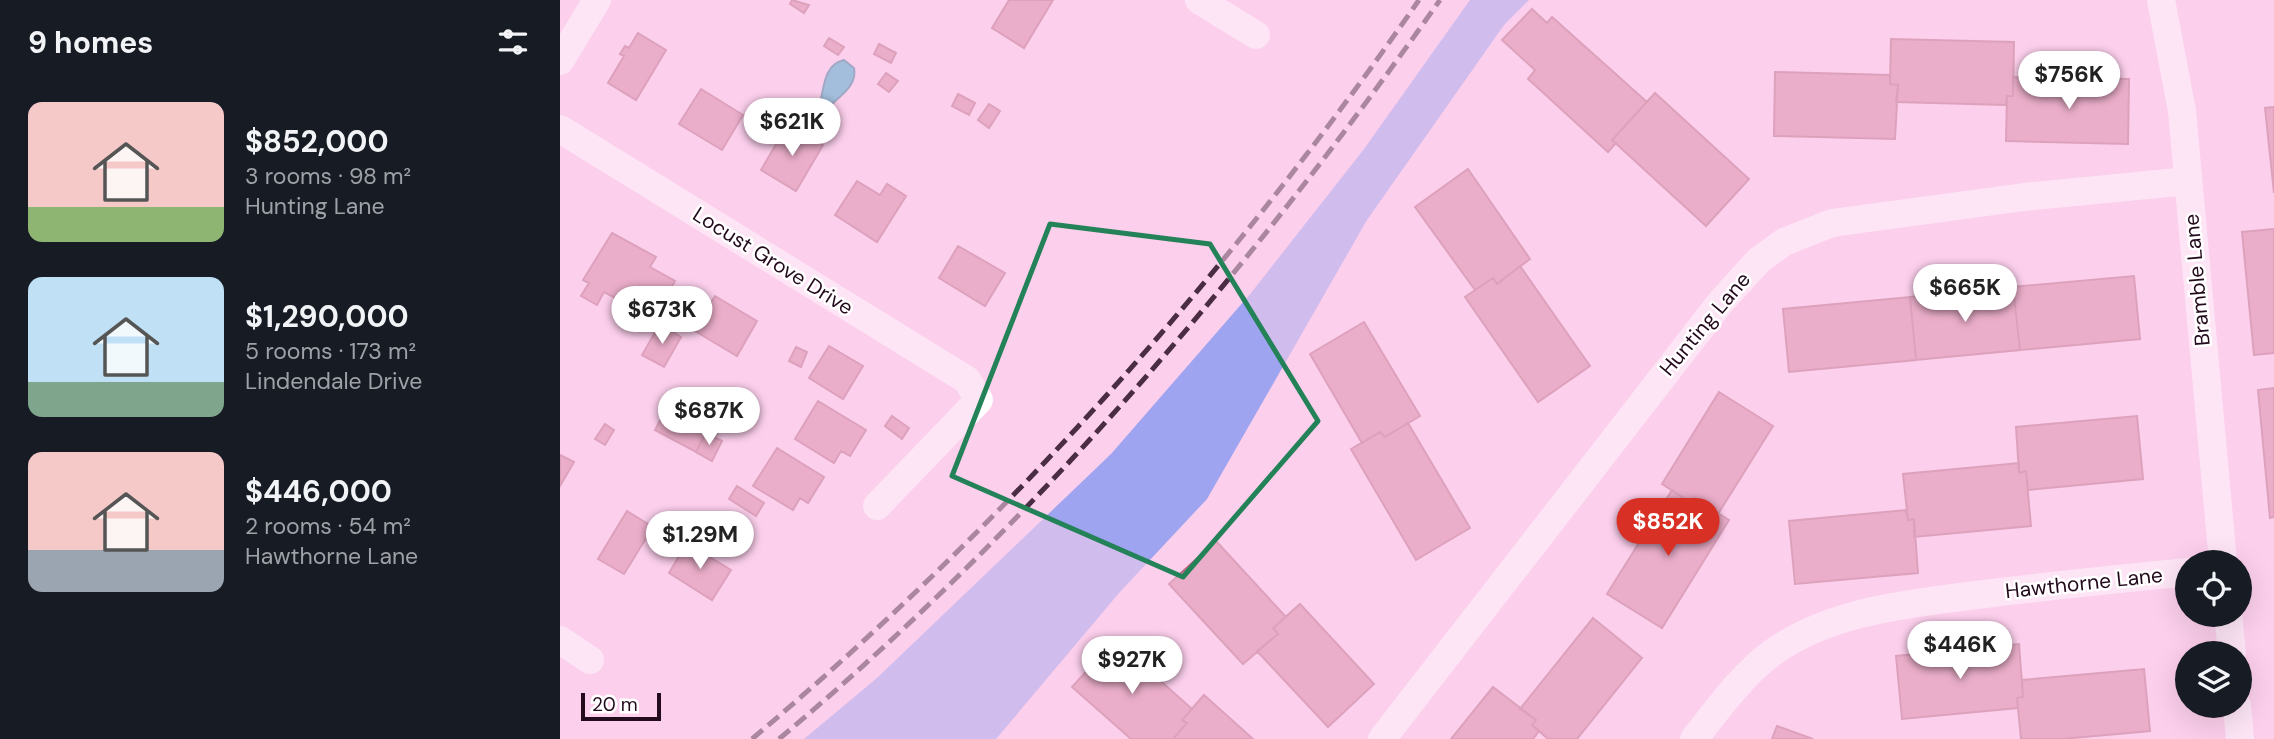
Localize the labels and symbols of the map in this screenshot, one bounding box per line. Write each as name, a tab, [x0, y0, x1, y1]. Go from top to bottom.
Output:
pin: $756K	[2020, 52, 2118, 111]
pin: $621K	[743, 99, 841, 158]
street label: Locust Grove Drive	[688, 200, 859, 322]
street label: Bramble Lane	[2177, 213, 2217, 347]
pin: $665K	[1916, 264, 2014, 324]
street label: Hunting Lane	[1653, 266, 1757, 382]
pin: $673K	[613, 286, 711, 346]
pin: $687K	[660, 388, 758, 447]
pin: $852K	[1619, 498, 1717, 558]
pin: $1.29M	[643, 512, 757, 571]
street label: Hawthorne Lane	[2004, 561, 2164, 605]
pin: $446K	[1911, 622, 2009, 681]
pin: $927K	[1083, 636, 1181, 696]
scale bar	[581, 690, 662, 722]

